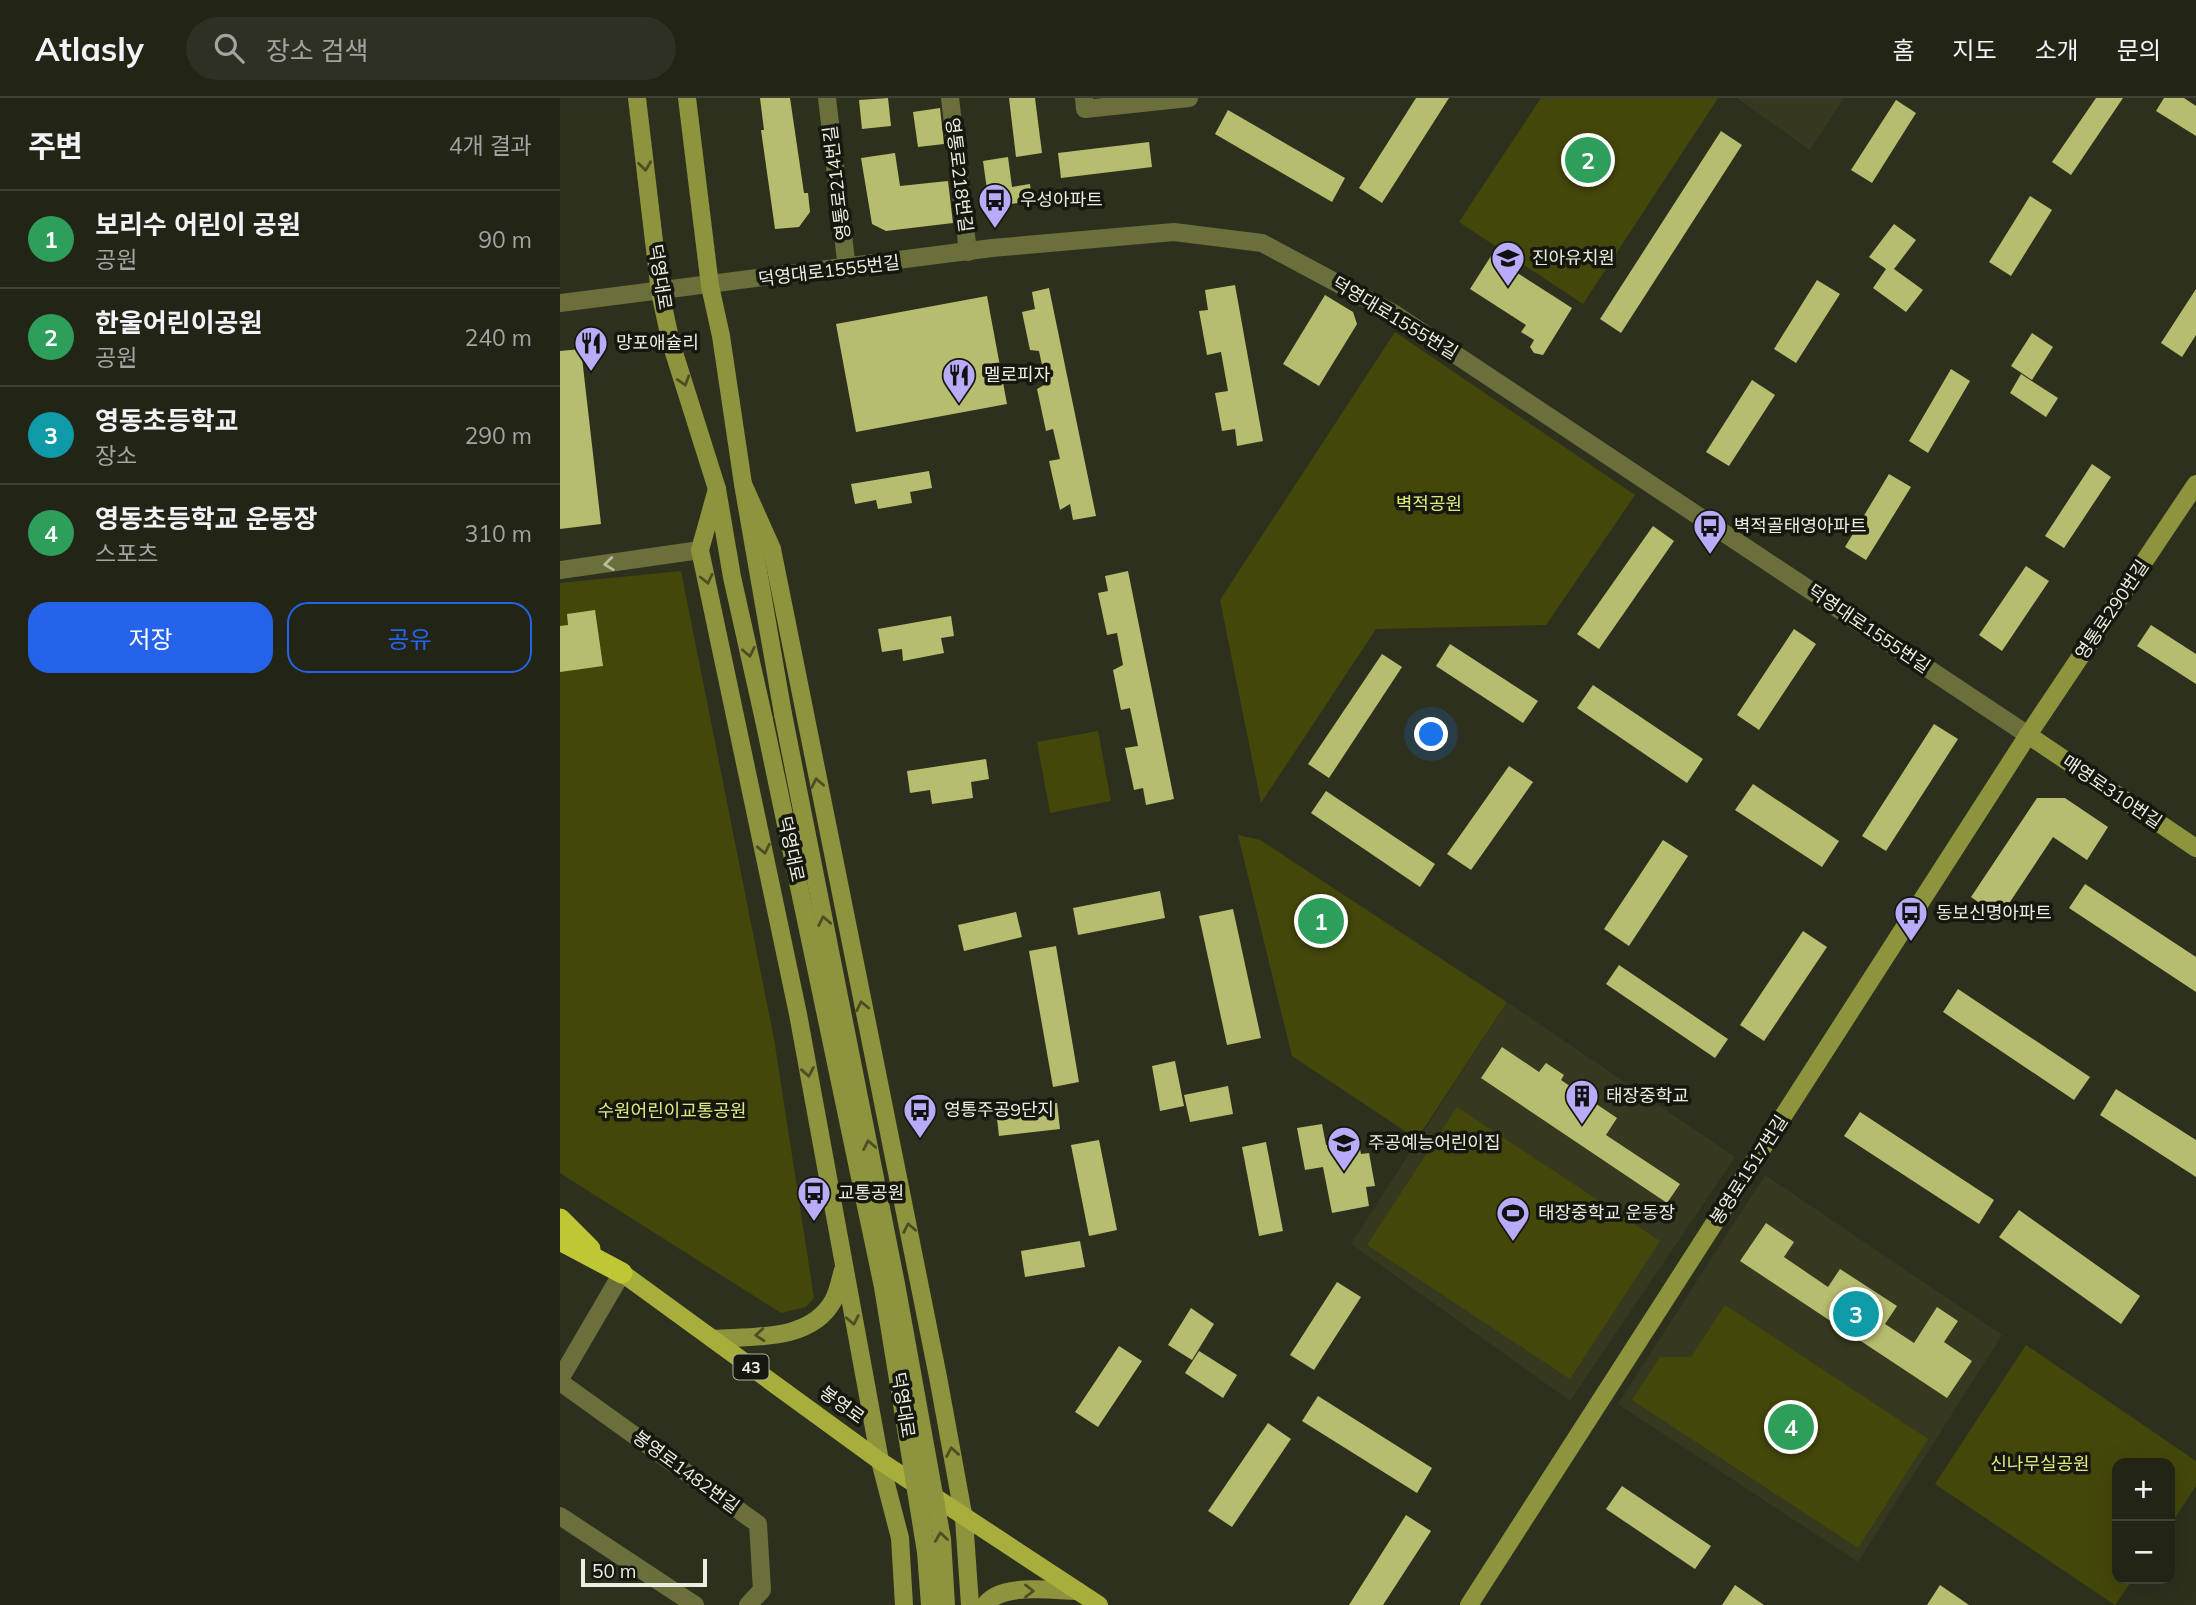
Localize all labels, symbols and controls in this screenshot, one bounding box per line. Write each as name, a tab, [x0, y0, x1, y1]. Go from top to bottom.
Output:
search box	[186, 17, 676, 80]
text: Atlasly	[35, 28, 144, 69]
icon: search	[210, 29, 248, 67]
text: 장소 검색	[266, 34, 368, 67]
text: 홈	[1892, 35, 1914, 65]
text: 지도	[1952, 35, 1997, 65]
text: 소개	[2035, 35, 2079, 65]
text: 문의	[2117, 35, 2161, 65]
street label: 영통로218번길	[941, 116, 978, 234]
street label: 영통로214번길	[818, 124, 855, 242]
text: 주변	[28, 127, 83, 165]
text: 4개 결과	[449, 131, 532, 160]
pin: 2	[1565, 134, 1611, 186]
one-way arrow	[637, 161, 652, 172]
bus stop icon: 우성아파트	[976, 181, 1014, 230]
place label: 우성아파트	[1020, 188, 1103, 211]
text: 보리수 어린이 공원	[95, 208, 301, 241]
text: 1	[44, 225, 58, 254]
text: 90 m	[478, 225, 532, 254]
school or university icon: 진아유치원	[1489, 239, 1527, 288]
street label: 덕영대로	[644, 242, 677, 311]
text: 공원	[95, 245, 137, 274]
place label: 진아유치원	[1532, 246, 1615, 269]
street label: 덕영대로1555번길	[757, 250, 901, 291]
street label: 덕영대로1555번길	[1328, 271, 1462, 364]
text: 한울어린이공원	[95, 306, 262, 339]
text: 2	[44, 323, 58, 352]
text: 240 m	[464, 323, 532, 352]
restaurant icon: 망포애슐리	[572, 324, 610, 373]
place label: 망포애슐리	[616, 331, 699, 354]
text: 공원	[95, 343, 137, 372]
restaurant icon: 멜로피자	[940, 356, 978, 405]
place label: 멜로피자	[984, 363, 1051, 386]
one-way arrow	[675, 375, 690, 387]
text: 영동초등학교	[95, 404, 239, 437]
text: 3	[44, 421, 58, 450]
text: 290 m	[464, 421, 532, 450]
text: 장소	[95, 441, 137, 470]
park label: 벽적공원	[1396, 492, 1462, 515]
text: 영동초등학교 운동장	[95, 502, 317, 535]
bus stop icon: 벽적골태영아파트	[1691, 507, 1729, 556]
place label: 벽적골태영아파트	[1734, 514, 1866, 537]
text: 4	[44, 519, 58, 548]
text: 310 m	[464, 519, 532, 548]
text: 스포츠	[95, 539, 158, 568]
one-way arrow	[603, 556, 615, 571]
street label: 영통로290번길	[2070, 556, 2153, 664]
one-way arrow	[699, 573, 713, 585]
street label: 덕영대로1555번길	[1804, 579, 1935, 678]
button: 저장	[28, 602, 273, 673]
button: 공유	[287, 602, 532, 673]
one-way arrow	[741, 646, 755, 658]
your location	[1414, 717, 1448, 751]
street label: 매영로310번길	[2058, 750, 2166, 833]
one-way arrow	[811, 777, 826, 789]
street label: 덕영대로	[773, 814, 810, 884]
one-way arrow	[755, 843, 770, 855]
bus stop icon: 동보신명아파트	[1892, 894, 1930, 943]
pin: 1	[1298, 895, 1344, 947]
place label: 동보신명아파트	[1936, 901, 2052, 924]
one-way arrow	[818, 915, 833, 927]
one-way arrow	[856, 1000, 871, 1012]
one-way arrow	[800, 1066, 815, 1078]
building icon: 태장중학교	[1563, 1077, 1601, 1126]
place label: 태장중학교	[1606, 1084, 1689, 1107]
bus stop icon: 영통주공9단지	[901, 1091, 939, 1140]
place label: 영통주공9단지	[944, 1098, 1054, 1121]
park label: 수원어린이교통공원	[597, 1099, 747, 1122]
street label: 봉영로1517번길	[1705, 1111, 1793, 1229]
school or university icon: 주공예능어린이집	[1325, 1124, 1363, 1173]
place label: 주공예능어린이집	[1368, 1131, 1500, 1154]
one-way arrow	[862, 1139, 877, 1151]
bus stop icon: 교통공원	[795, 1174, 833, 1223]
place label: 교통공원	[838, 1181, 904, 1204]
sports icon: 태장중학교 운동장	[1494, 1194, 1532, 1243]
place label: 태장중학교 운동장	[1538, 1201, 1675, 1224]
one-way arrow	[902, 1222, 917, 1234]
pin: 3	[1833, 1288, 1879, 1340]
one-way arrow	[845, 1314, 860, 1326]
one-way arrow	[754, 1327, 765, 1342]
road number: 43	[734, 1354, 768, 1380]
street label: 덕영대로	[887, 1370, 920, 1439]
street label: 봉영로	[815, 1381, 869, 1429]
pin: 4	[1768, 1401, 1814, 1453]
street label: 봉영로1482번길	[629, 1425, 744, 1518]
one-way arrow	[945, 1446, 960, 1458]
park label: 신나무실공원	[1990, 1452, 2090, 1475]
map controls	[2112, 1458, 2175, 1584]
button: +	[2112, 1458, 2175, 1521]
button: −	[2112, 1521, 2175, 1584]
one-way arrow	[933, 1531, 948, 1543]
scale bar	[581, 1556, 707, 1588]
text: 50 m	[592, 1559, 636, 1583]
one-way arrow	[1024, 1584, 1035, 1599]

